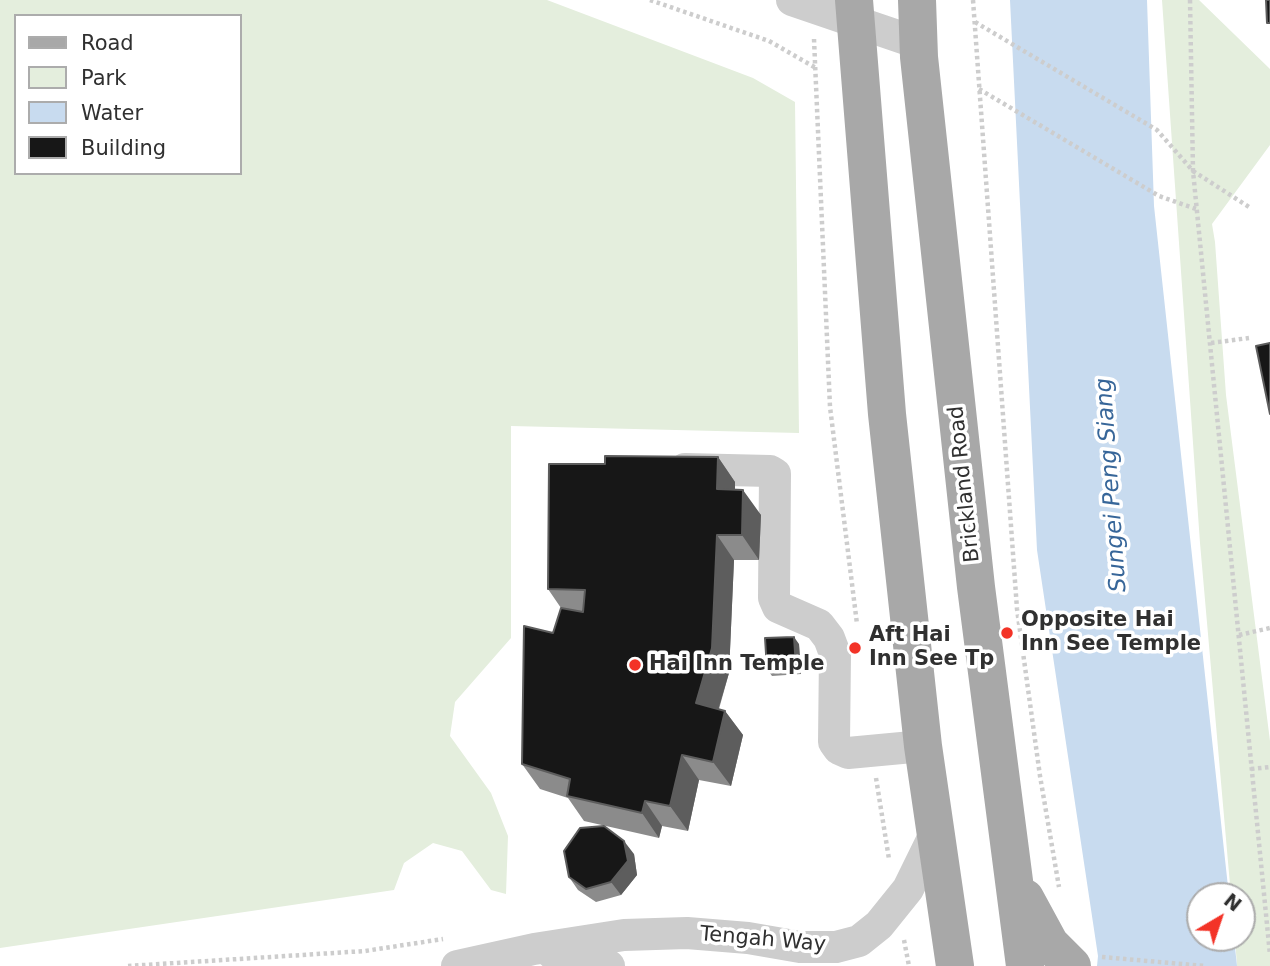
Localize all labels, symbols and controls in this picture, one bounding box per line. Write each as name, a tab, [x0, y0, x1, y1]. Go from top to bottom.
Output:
legend	[14, 14, 242, 175]
text: Road	[81, 31, 134, 55]
text: Park	[81, 66, 126, 90]
text: Water	[81, 101, 143, 125]
text: Building	[81, 136, 166, 160]
water label: Sungei Peng Siang	[1091, 377, 1133, 593]
street label: Brickland Road	[944, 404, 986, 564]
place label: Opposite Hai Inn See Temple	[1021, 608, 1201, 658]
place label: Aft Hai Inn See Tp	[869, 623, 994, 673]
marker: Opposite Hai Inn See Temple	[999, 625, 1015, 641]
marker: Aft Hai Inn See Tp	[847, 640, 863, 656]
place label: Hai Inn Temple	[649, 652, 824, 678]
marker: Hai Inn Temple	[627, 657, 643, 673]
north arrow	[1186, 882, 1256, 952]
text: N	[1220, 889, 1246, 916]
street label: Tengah Way	[699, 922, 827, 958]

